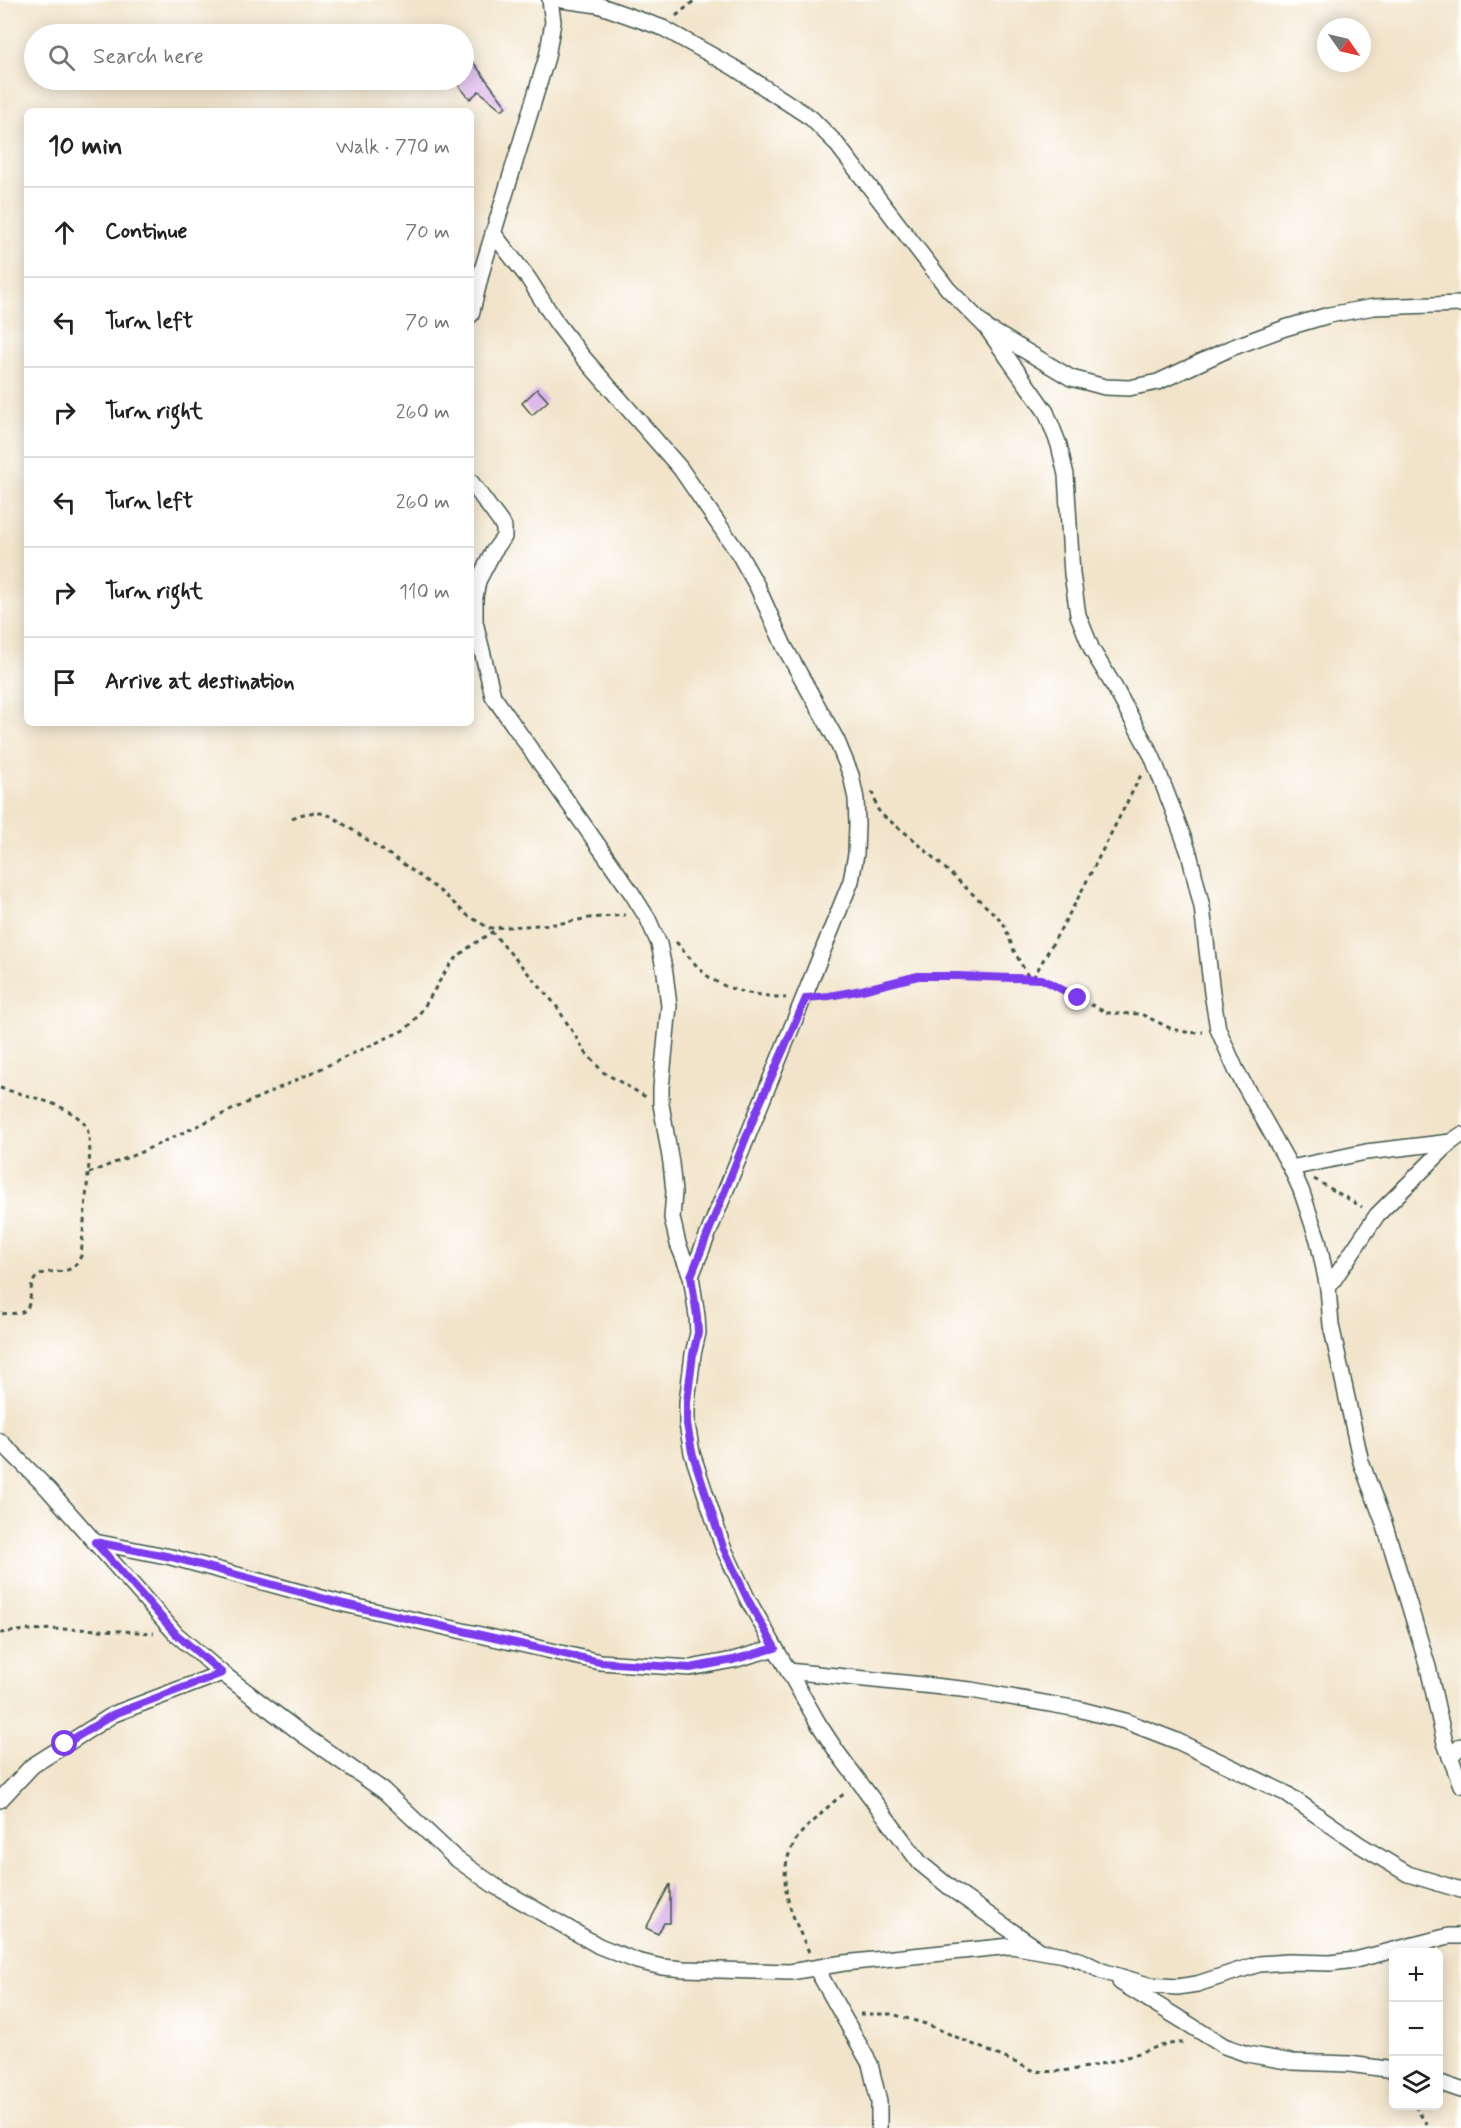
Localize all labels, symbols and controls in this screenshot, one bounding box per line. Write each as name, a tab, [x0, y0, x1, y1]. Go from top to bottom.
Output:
north arrow	[1317, 18, 1371, 72]
search box	[24, 24, 474, 90]
icon: search	[45, 41, 78, 74]
text: Search here	[93, 43, 204, 71]
text: 10 min	[48, 130, 123, 164]
text: Walk · 770 m	[336, 134, 450, 161]
icon: ahead	[48, 216, 81, 249]
text: Continue	[105, 218, 187, 246]
text: 70 m	[405, 219, 450, 246]
icon: left	[48, 306, 81, 339]
text: Turn left	[105, 308, 193, 336]
text: 70 m	[405, 309, 450, 336]
icon: right	[48, 396, 81, 429]
text: Turn right	[105, 398, 203, 426]
text: 260 m	[396, 399, 450, 426]
icon: left	[48, 486, 81, 519]
text: Turn left	[105, 488, 193, 516]
text: 260 m	[396, 489, 450, 516]
icon: right	[48, 576, 81, 609]
text: Turn right	[105, 578, 203, 606]
text: 110 m	[399, 579, 450, 606]
icon: arrive	[48, 666, 81, 699]
text: Arrive at destination	[105, 668, 295, 696]
route end	[1064, 984, 1090, 1010]
route start	[51, 1730, 77, 1756]
map controls	[1389, 1948, 1443, 2110]
button: +	[1389, 1948, 1443, 2002]
button: −	[1389, 2002, 1443, 2056]
button: layers	[1389, 2056, 1443, 2110]

